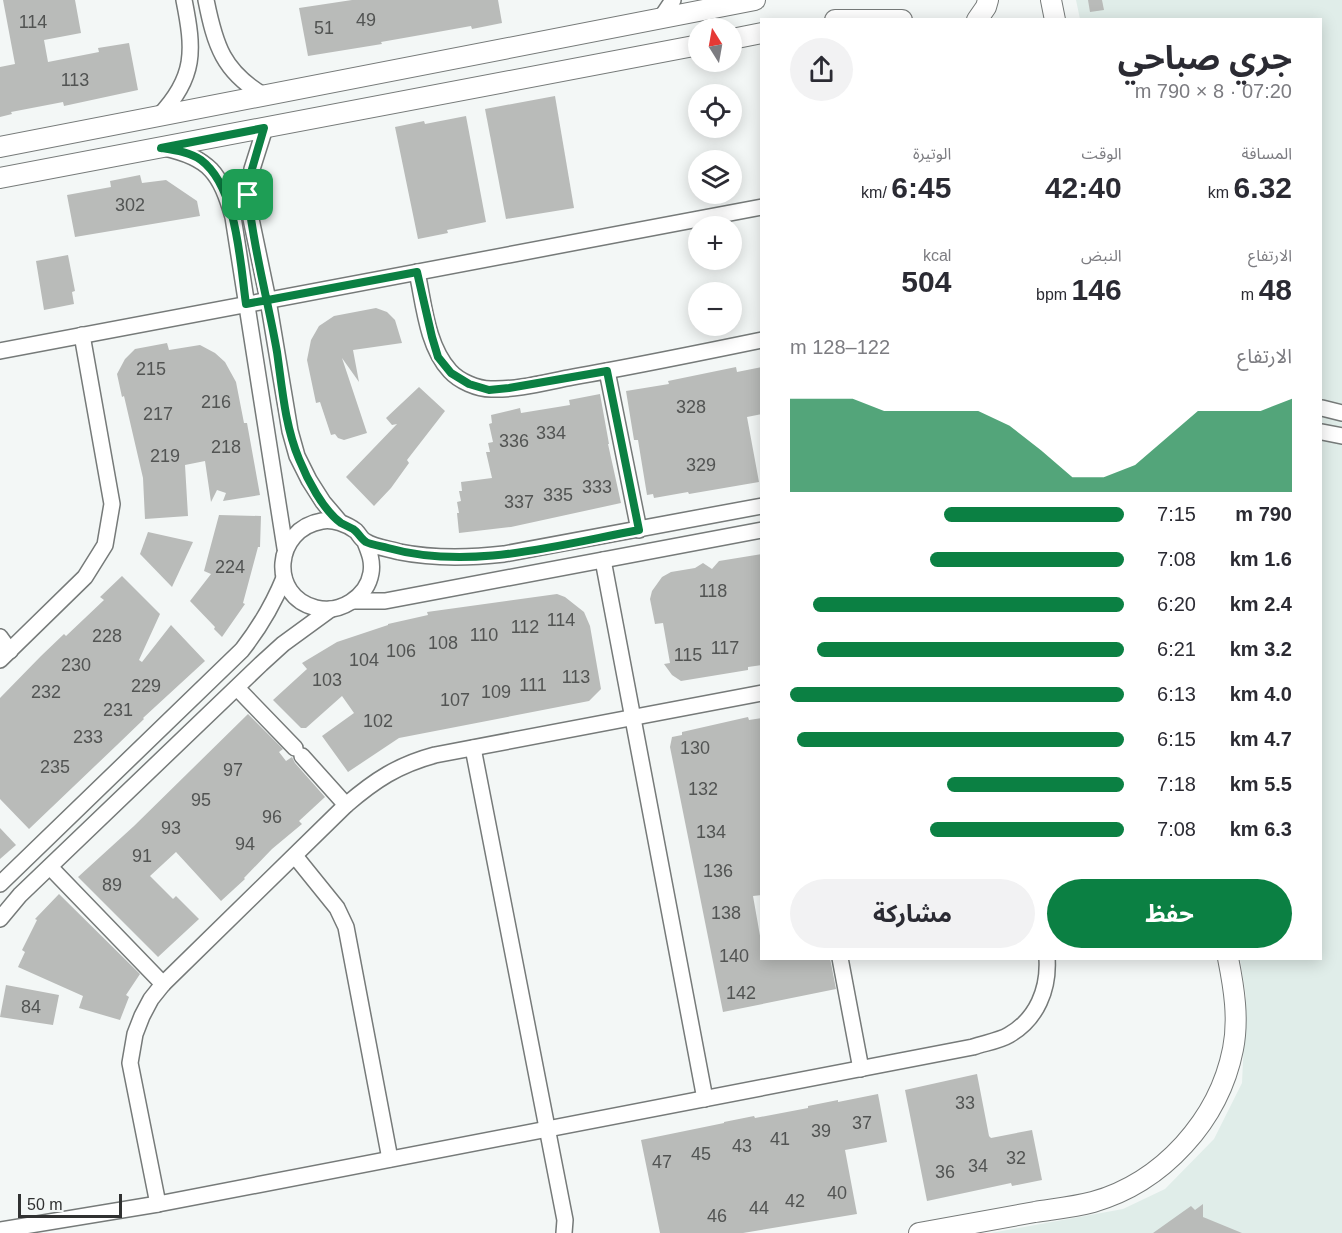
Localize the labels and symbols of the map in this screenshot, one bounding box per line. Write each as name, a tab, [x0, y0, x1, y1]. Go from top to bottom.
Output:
house number: 49	[356, 10, 376, 30]
house number: 114	[19, 12, 47, 32]
house number: 51	[314, 18, 334, 38]
north arrow	[688, 18, 742, 72]
house number: 113	[61, 70, 89, 90]
pin	[222, 169, 273, 220]
house number: 302	[115, 195, 145, 215]
house number: 215	[136, 359, 166, 379]
house number: 216	[201, 392, 231, 412]
house number: 328	[676, 397, 706, 417]
house number: 217	[143, 404, 173, 424]
house number: 334	[536, 423, 566, 443]
house number: 336	[499, 431, 529, 451]
house number: 218	[211, 437, 241, 457]
house number: 219	[150, 446, 180, 466]
house number: 329	[686, 455, 716, 475]
house number: 333	[582, 477, 612, 497]
house number: 335	[543, 485, 573, 505]
house number: 337	[504, 492, 534, 512]
house number: 224	[215, 557, 245, 577]
house number: 118	[699, 581, 727, 601]
house number: 114	[547, 610, 575, 630]
house number: 112	[511, 617, 539, 637]
house number: 110	[470, 625, 498, 645]
house number: 228	[92, 626, 122, 646]
house number: 108	[428, 633, 458, 653]
house number: 117	[711, 638, 739, 658]
house number: 106	[386, 641, 416, 661]
house number: 115	[674, 645, 702, 665]
house number: 104	[349, 650, 379, 670]
house number: 230	[61, 655, 91, 675]
house number: 113	[562, 667, 590, 687]
house number: 103	[312, 670, 342, 690]
house number: 111	[519, 675, 547, 695]
house number: 229	[131, 676, 161, 696]
house number: 232	[31, 682, 61, 702]
house number: 109	[481, 682, 511, 702]
house number: 107	[440, 690, 470, 710]
house number: 231	[103, 700, 133, 720]
house number: 102	[363, 711, 393, 731]
house number: 233	[73, 727, 103, 747]
house number: 130	[680, 738, 710, 758]
house number: 235	[40, 757, 70, 777]
house number: 97	[223, 760, 243, 780]
house number: 132	[688, 779, 718, 799]
house number: 95	[191, 790, 211, 810]
house number: 96	[262, 807, 282, 827]
house number: 93	[161, 818, 181, 838]
house number: 134	[696, 822, 726, 842]
house number: 94	[235, 834, 255, 854]
house number: 91	[132, 846, 152, 866]
house number: 136	[703, 861, 733, 881]
house number: 89	[102, 875, 122, 895]
house number: 138	[711, 903, 741, 923]
house number: 140	[719, 946, 749, 966]
house number: 142	[726, 983, 756, 1003]
house number: 84	[21, 997, 41, 1017]
house number: 33	[955, 1093, 975, 1113]
house number: 37	[852, 1113, 872, 1133]
house number: 39	[811, 1121, 831, 1141]
house number: 41	[770, 1129, 790, 1149]
house number: 43	[732, 1136, 752, 1156]
house number: 45	[691, 1144, 711, 1164]
house number: 32	[1006, 1148, 1026, 1168]
house number: 47	[652, 1152, 672, 1172]
house number: 34	[968, 1156, 988, 1176]
house number: 36	[935, 1162, 955, 1182]
house number: 40	[827, 1183, 847, 1203]
scale bar	[18, 1191, 122, 1218]
house number: 42	[785, 1191, 805, 1211]
house number: 44	[749, 1198, 769, 1218]
house number: 46	[707, 1206, 727, 1226]

